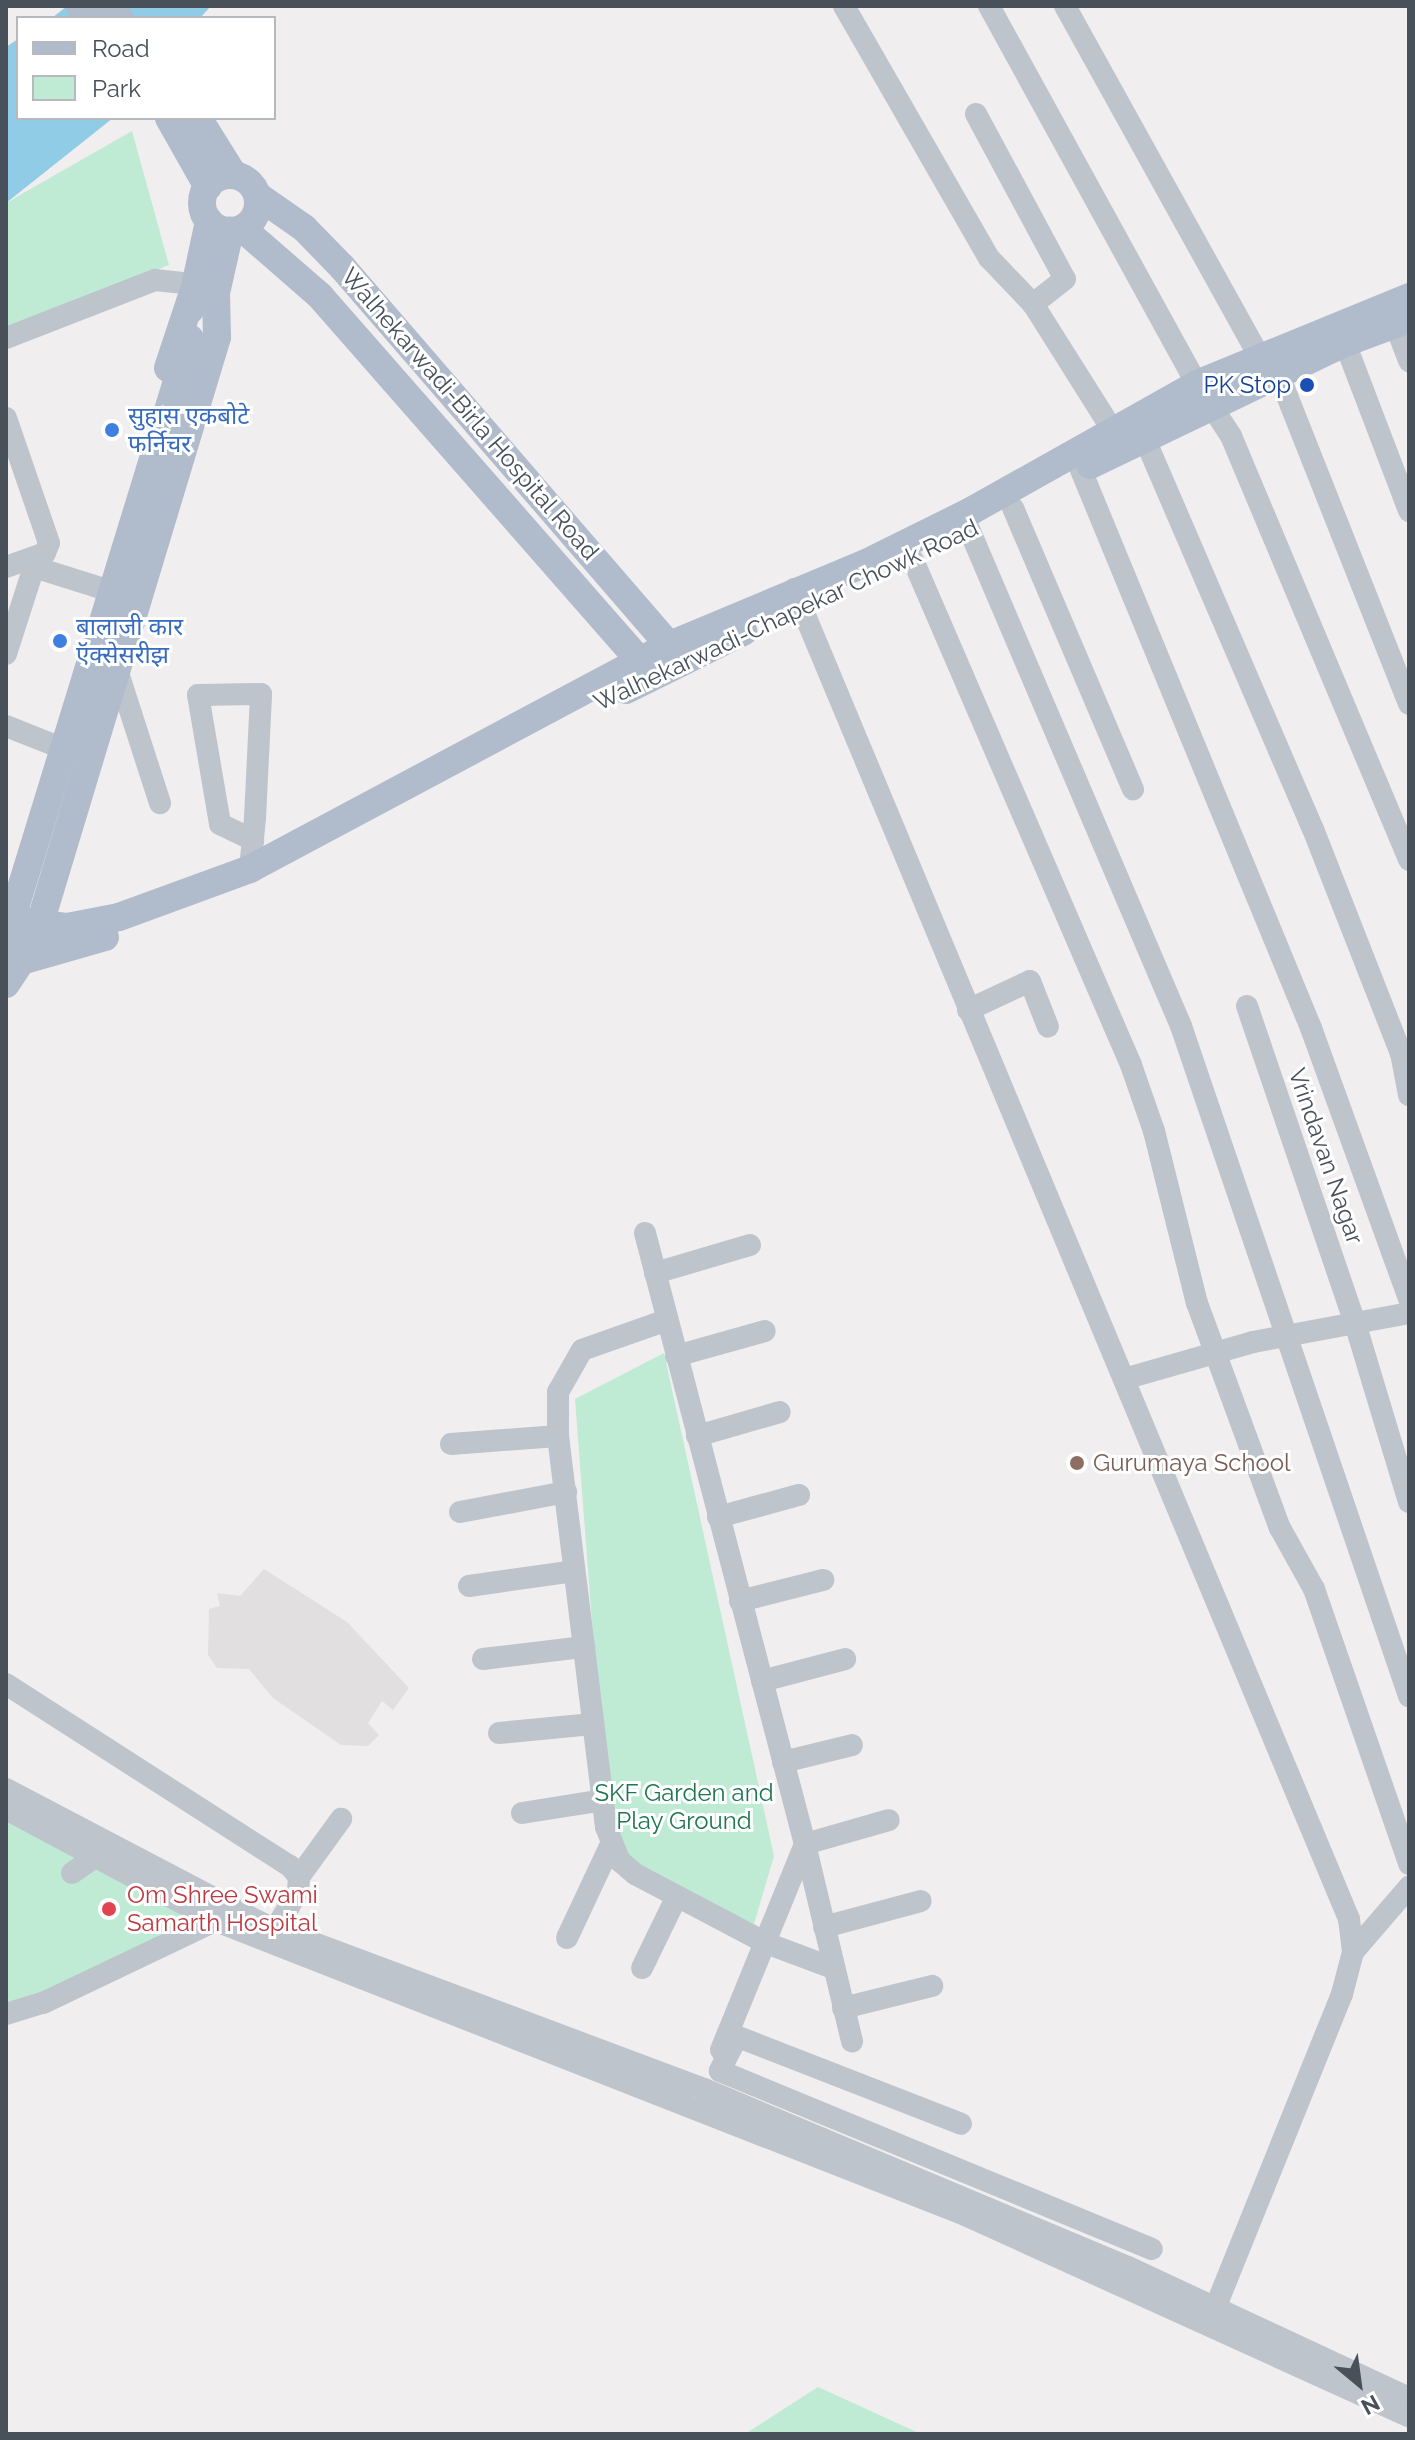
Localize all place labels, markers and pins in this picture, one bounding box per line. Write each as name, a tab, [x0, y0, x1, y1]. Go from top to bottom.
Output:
place label: PK Stop	[1203, 371, 1291, 399]
marker: PK Stop	[1298, 376, 1316, 394]
place label: सुहास एकबोटे फर्निचर	[128, 402, 249, 458]
marker: सुहास एकबोटे फर्निचर	[103, 421, 121, 439]
place label: बालाजी कार ऍक्सेसरीझ	[76, 613, 183, 669]
marker: बालाजी कार ऍक्सेसरीझ	[51, 632, 69, 650]
place label: Gurumaya School	[1093, 1449, 1291, 1477]
marker: Gurumaya School	[1068, 1454, 1086, 1472]
place label: Om Shree Swami Samarth Hospital	[127, 1881, 318, 1937]
marker: Om Shree Swami Samarth Hospital	[98, 1898, 120, 1920]

